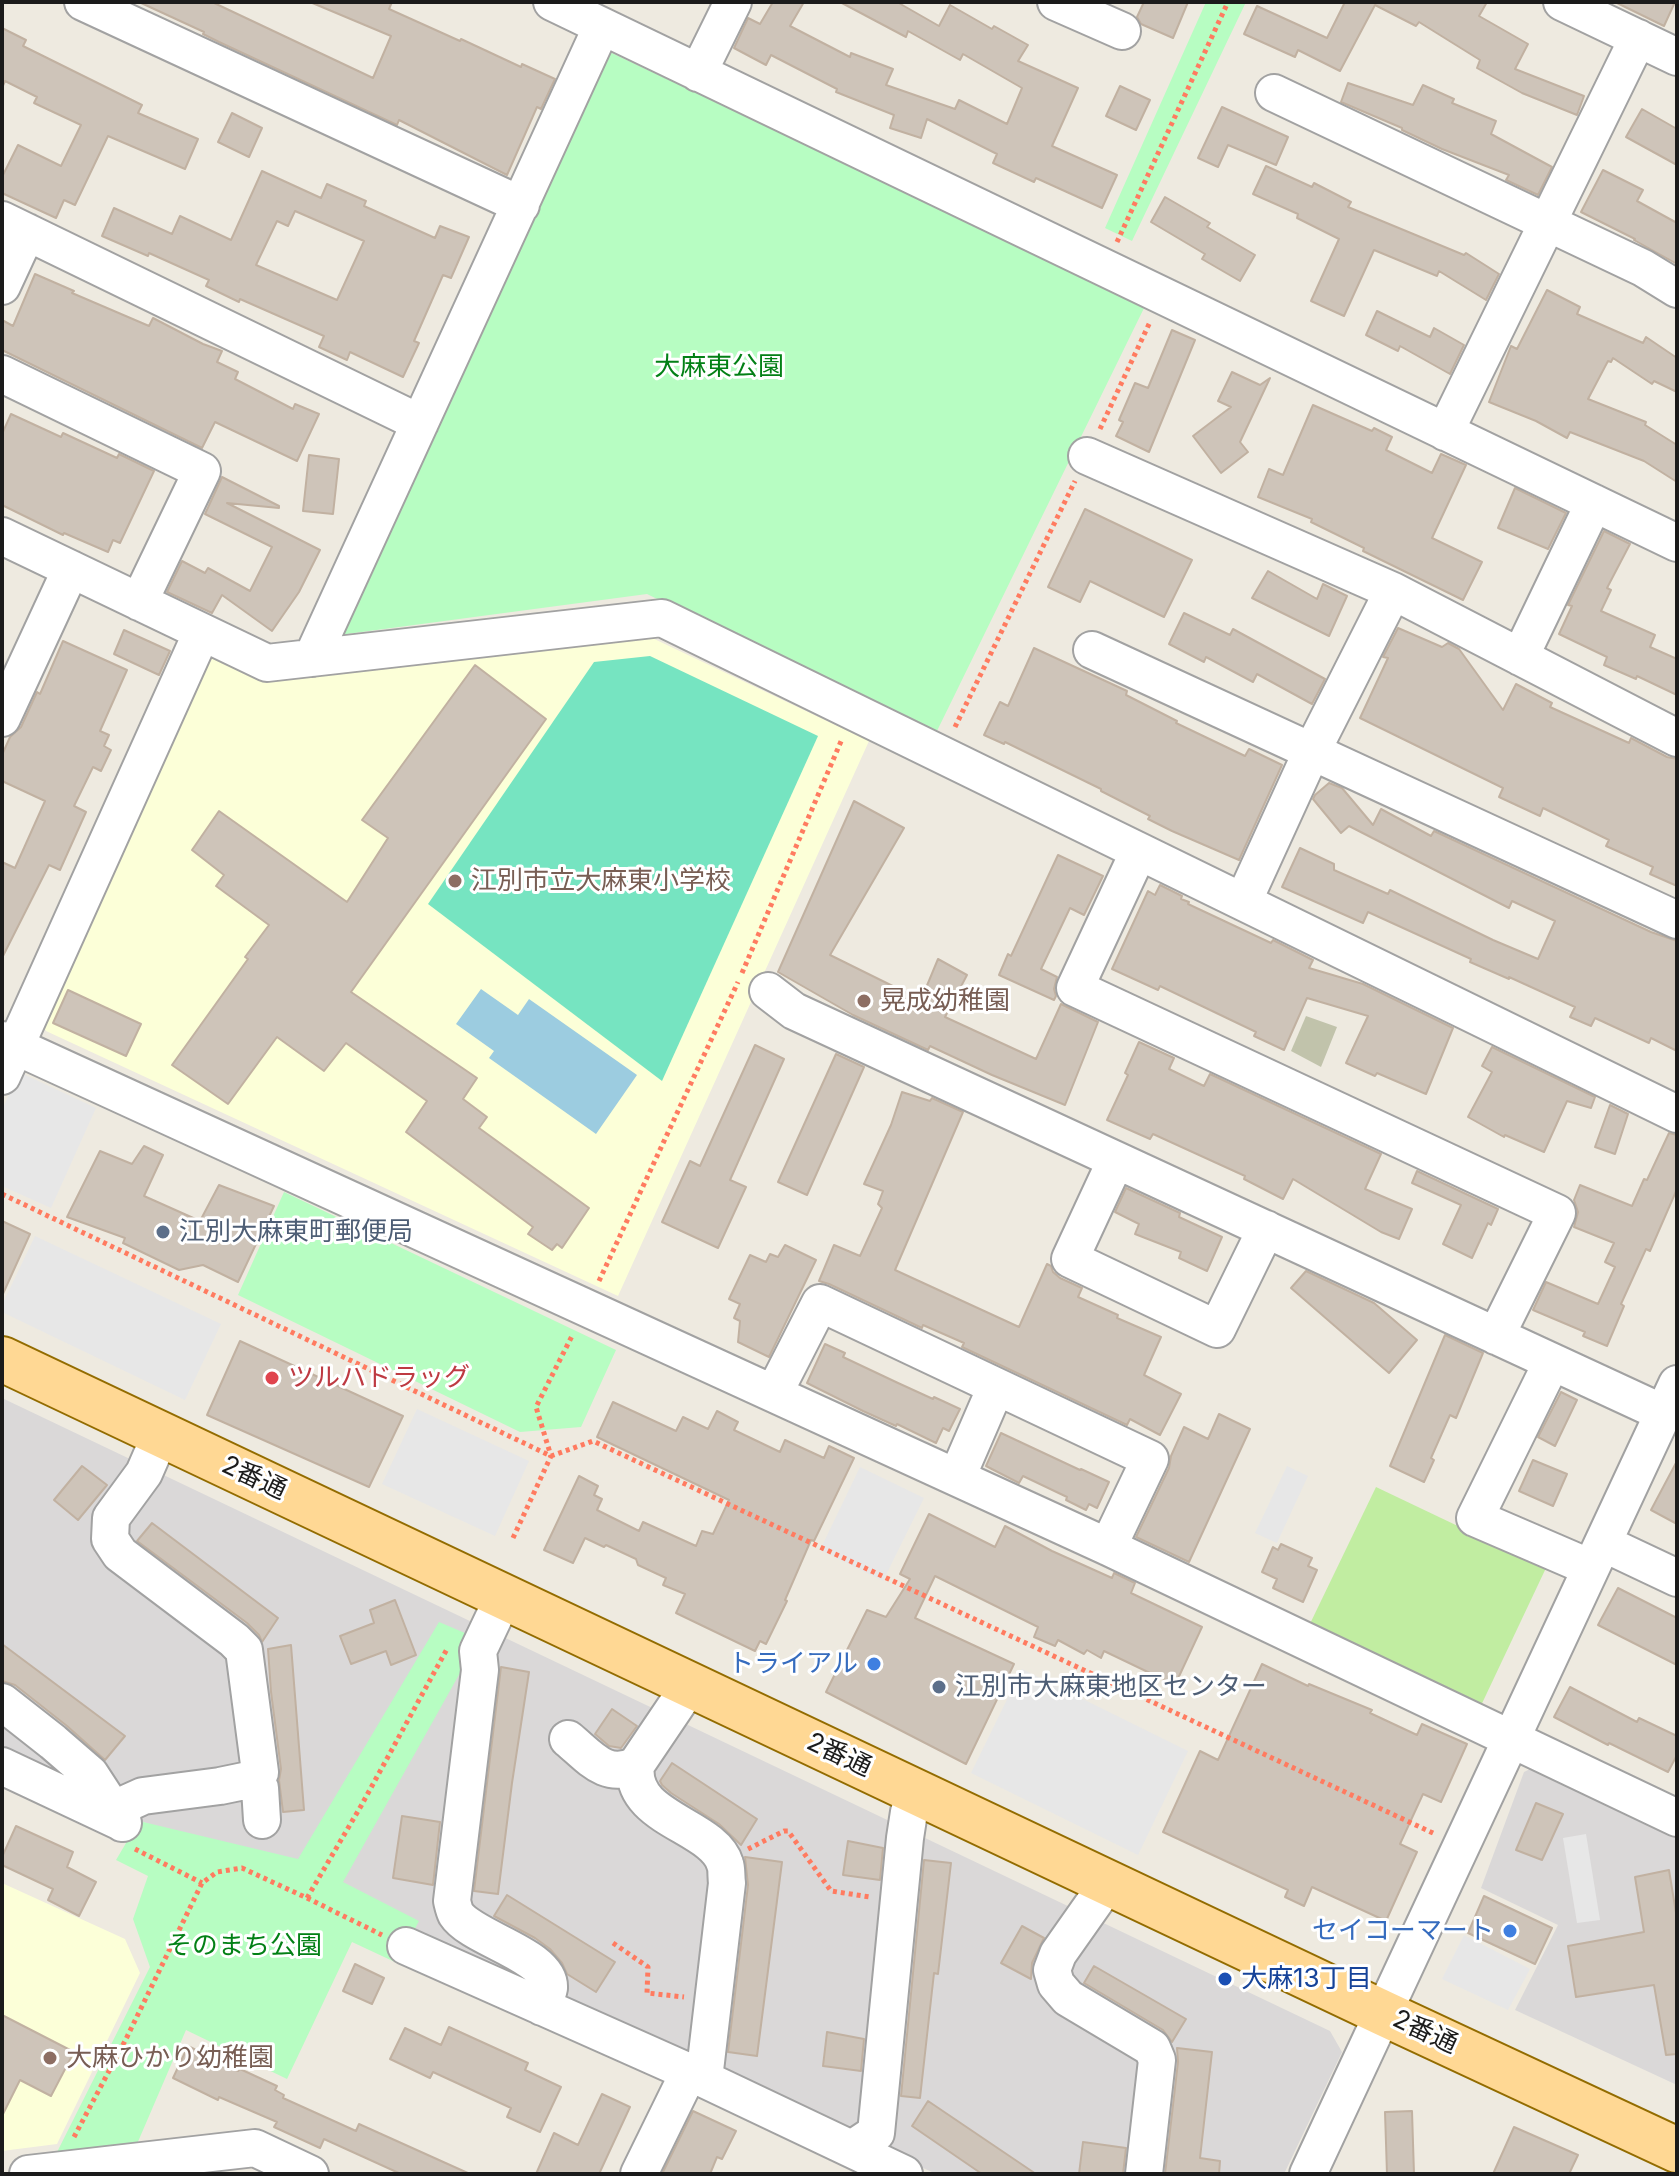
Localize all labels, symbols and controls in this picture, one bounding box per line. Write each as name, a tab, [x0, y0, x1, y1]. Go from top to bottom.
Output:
park label: 大麻東公園	[654, 351, 784, 383]
place label: 江別市立大麻東小学校	[471, 865, 731, 897]
marker: 江別市立大麻東小学校	[446, 872, 464, 890]
place label: 晃成幼稚園	[880, 985, 1010, 1017]
marker: 晃成幼稚園	[855, 992, 873, 1010]
place label: 江別大麻東町郵便局	[179, 1216, 413, 1248]
marker: 江別大麻東町郵便局	[154, 1223, 172, 1241]
place label: ツルハドラッグ	[288, 1362, 470, 1394]
marker: ツルハドラッグ	[263, 1369, 281, 1387]
street label: 2番通	[217, 1450, 291, 1506]
place label: トライアル	[728, 1648, 858, 1680]
marker: トライアル	[865, 1655, 883, 1673]
place label: 江別市大麻東地区センター	[955, 1671, 1267, 1703]
marker: 江別市大麻東地区センター	[930, 1678, 948, 1696]
street label: 2番通	[802, 1727, 876, 1783]
place label: セイコーマート	[1312, 1915, 1494, 1947]
marker: セイコーマート	[1501, 1922, 1519, 1940]
park label: そのまち公園	[166, 1930, 322, 1962]
place label: 大麻13丁目	[1241, 1963, 1372, 1995]
marker: 大麻13丁目	[1216, 1970, 1234, 1988]
street label: 2番通	[1388, 2004, 1462, 2060]
place label: 大麻ひかり幼稚園	[66, 2042, 274, 2074]
marker: 大麻ひかり幼稚園	[41, 2049, 59, 2067]

